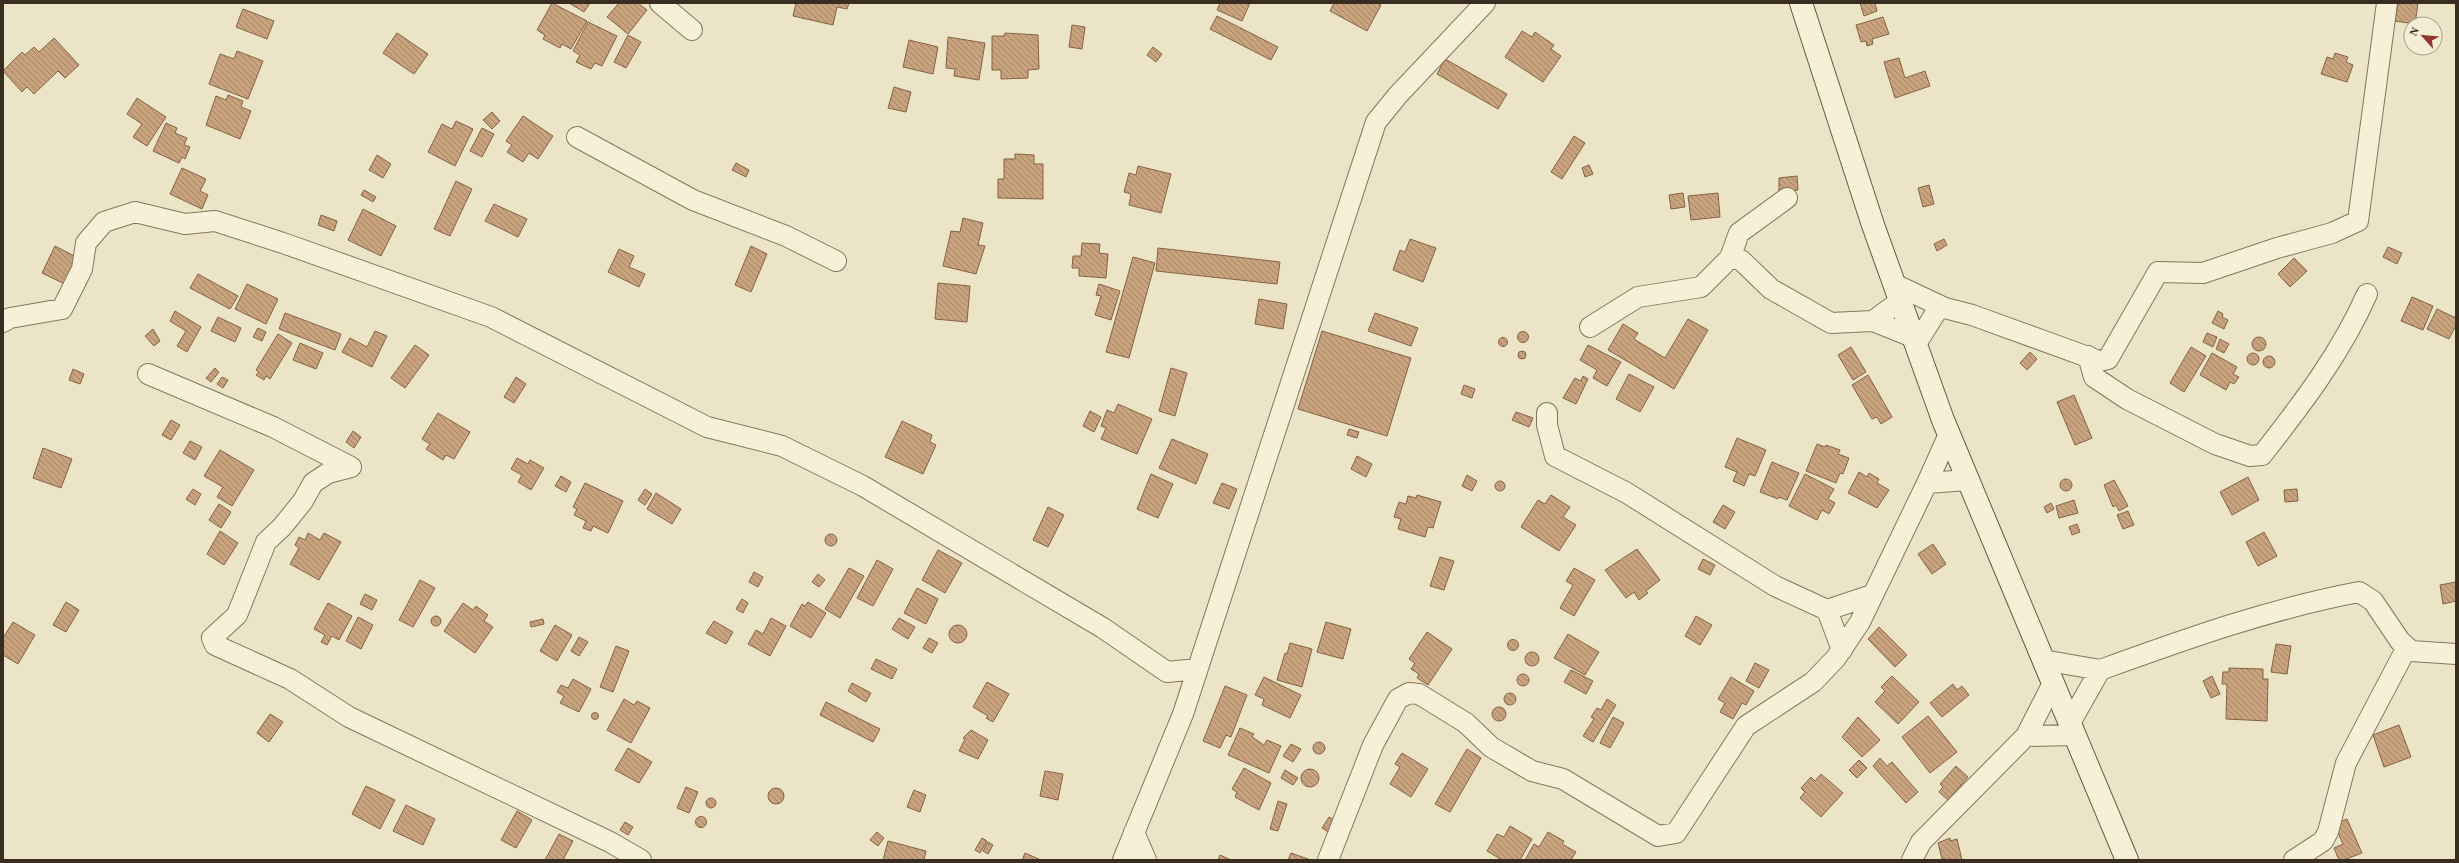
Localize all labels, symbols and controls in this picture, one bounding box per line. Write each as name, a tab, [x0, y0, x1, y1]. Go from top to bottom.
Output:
north arrow	[2403, 16, 2443, 56]
text: N	[2407, 25, 2421, 38]

